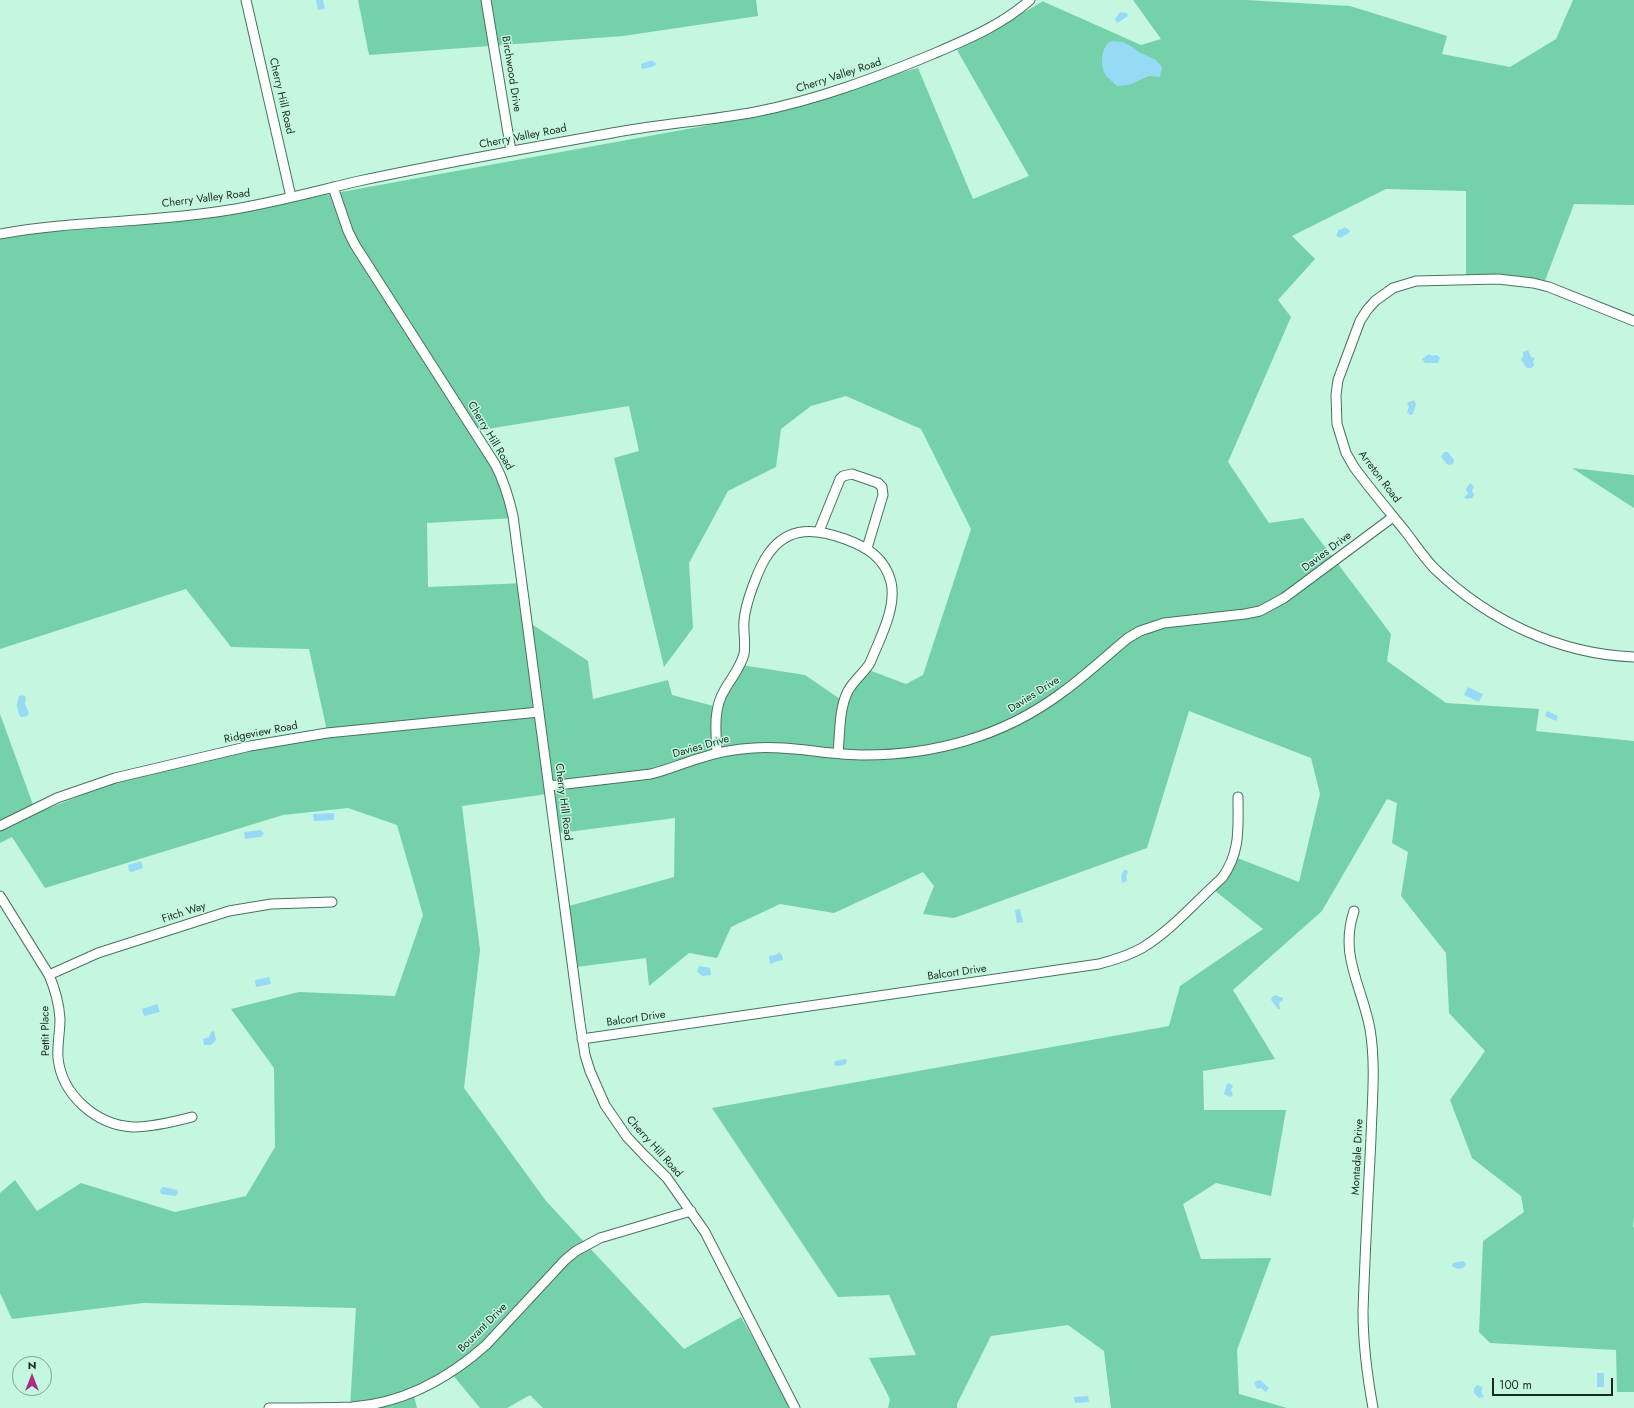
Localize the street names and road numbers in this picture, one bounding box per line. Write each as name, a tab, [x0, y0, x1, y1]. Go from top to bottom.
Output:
street label: Birchwood Drive	[498, 35, 524, 113]
street label: Cherry Valley Road	[795, 56, 883, 96]
street label: Cherry Hill Road	[266, 57, 296, 135]
street label: Cherry Valley Road	[478, 122, 568, 152]
street label: Cherry Valley Road	[161, 187, 251, 211]
street label: Cherry Hill Road	[464, 399, 516, 473]
street label: Arreton Road	[1355, 448, 1403, 506]
street label: Davies Drive	[1300, 529, 1354, 575]
street label: Davies Drive	[1006, 674, 1062, 716]
street label: Ridgeview Road	[223, 719, 299, 747]
street label: Davies Drive	[671, 733, 731, 761]
street label: Cherry Hill Road	[552, 763, 574, 841]
street label: Fitch Way	[160, 900, 208, 926]
street label: Balcort Drive	[927, 962, 987, 984]
street label: Pettit Place	[39, 1006, 53, 1056]
street label: Balcort Drive	[606, 1008, 666, 1030]
street label: Cherry Hill Road	[623, 1114, 685, 1180]
street label: Montadale Drive	[1349, 1119, 1367, 1195]
street label: Bouvant Drive	[456, 1301, 510, 1355]

